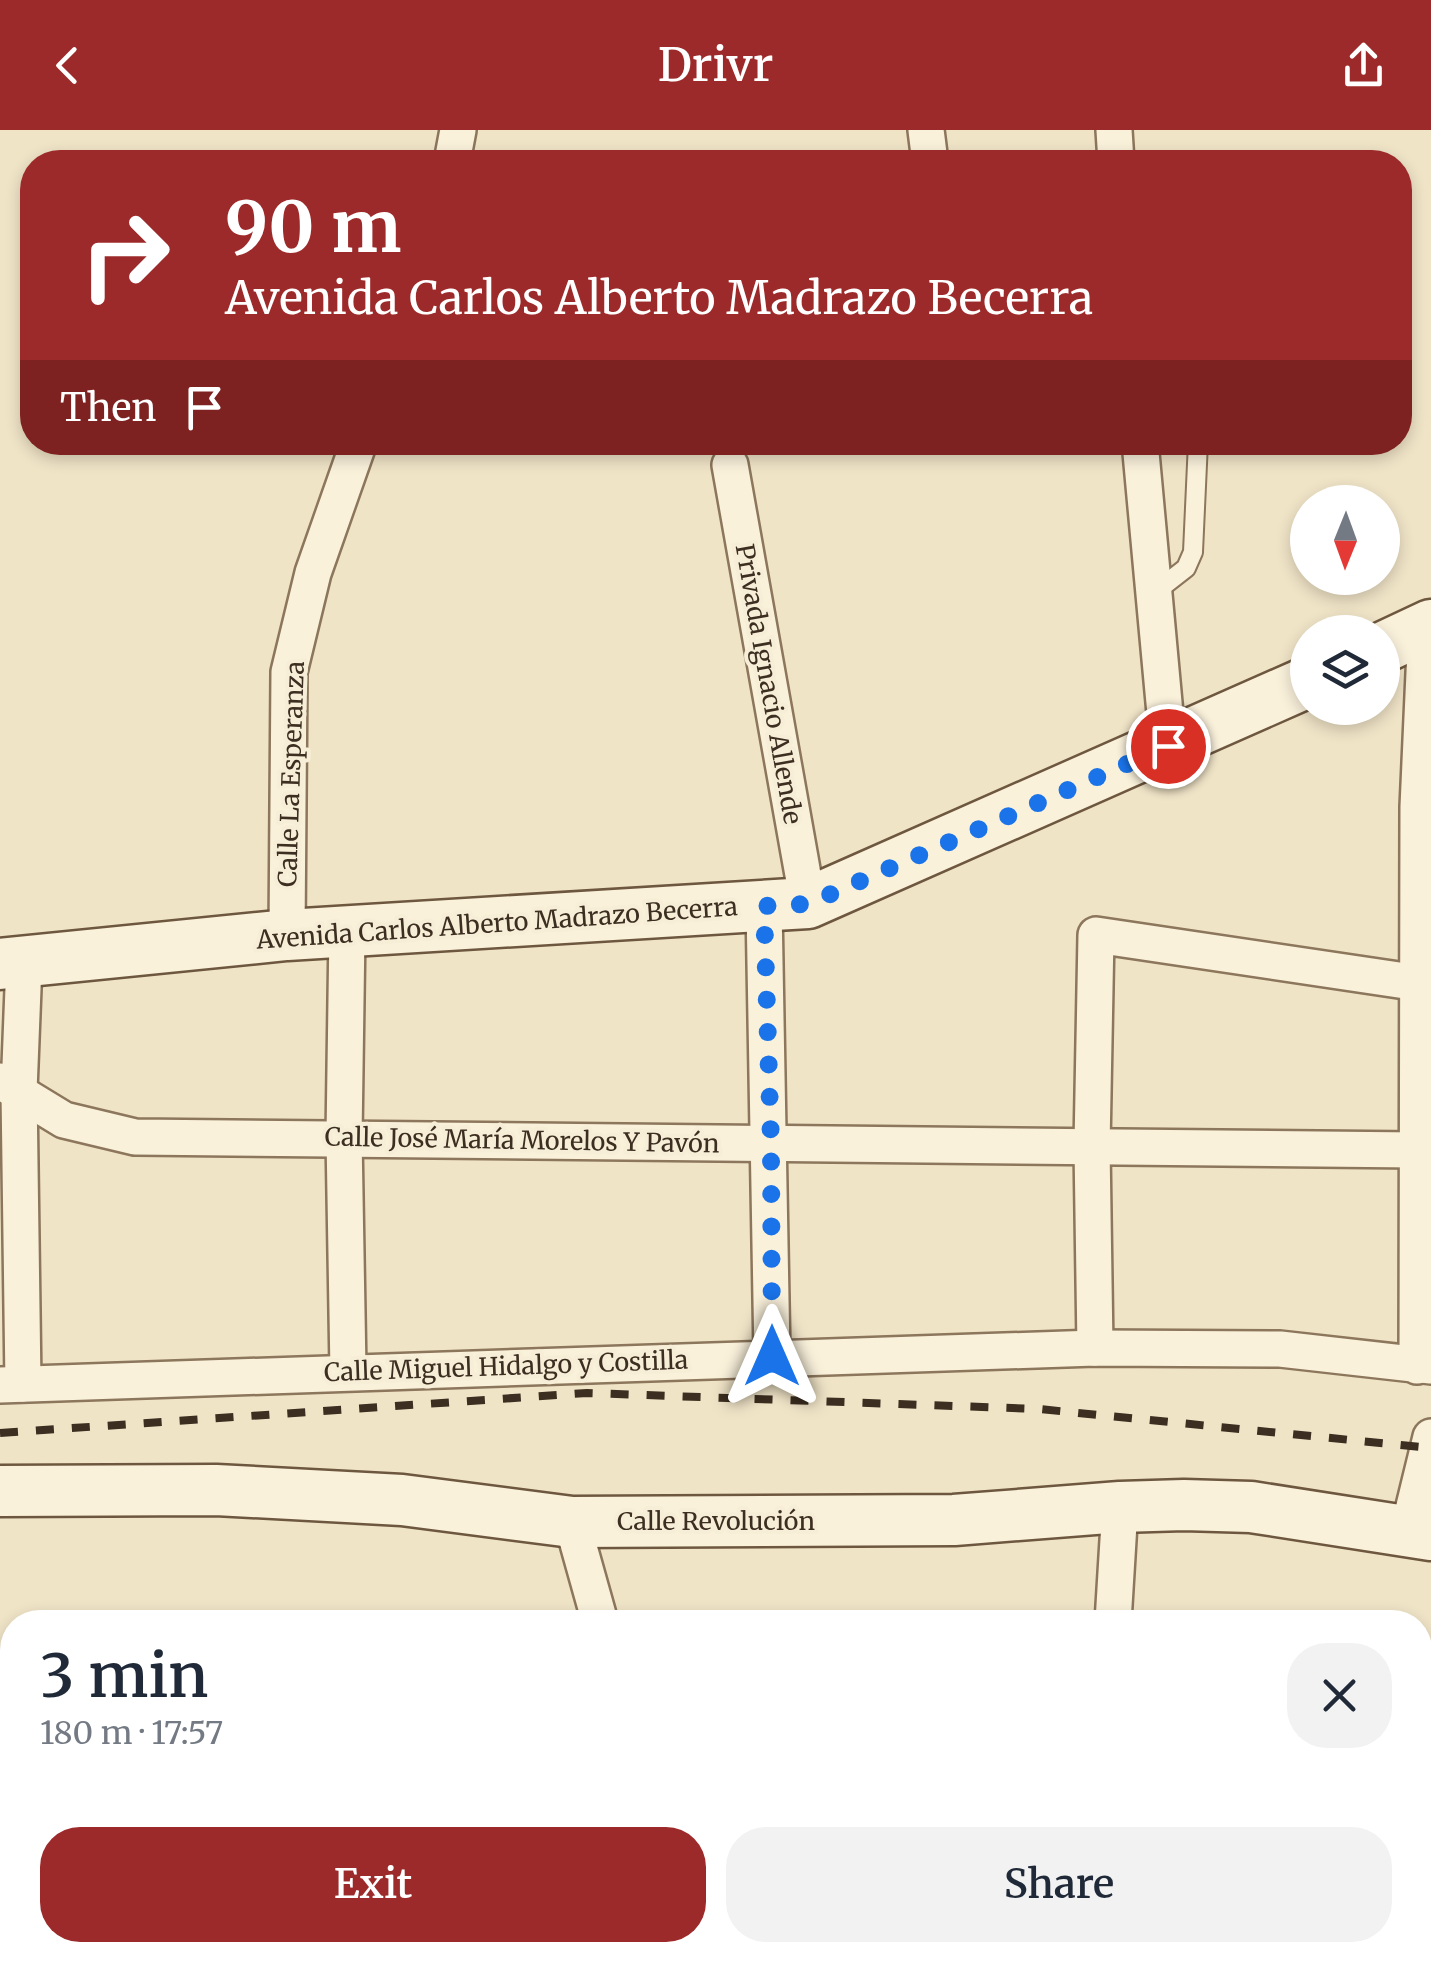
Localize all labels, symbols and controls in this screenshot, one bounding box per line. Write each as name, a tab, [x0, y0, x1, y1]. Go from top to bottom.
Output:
text: Drivr	[658, 37, 773, 93]
icon: back	[40, 38, 95, 93]
icon: share	[1336, 38, 1391, 93]
text: 90 m	[225, 183, 402, 271]
icon: right	[60, 190, 190, 320]
text: Avenida Carlos Alberto Madrazo Becerra	[225, 270, 1093, 326]
icon: arrive	[177, 380, 232, 435]
text: Then	[60, 384, 157, 431]
north arrow	[1290, 485, 1400, 595]
map controls	[1290, 485, 1400, 725]
street label: Privada Ignacio Allende	[729, 541, 809, 827]
button: layers	[1290, 615, 1400, 725]
street label: Calle La Esperanza	[271, 660, 311, 888]
pin	[1126, 704, 1211, 789]
icon: arrive	[1141, 719, 1196, 774]
street label: Avenida Carlos Alberto Madrazo Becerra	[254, 890, 739, 956]
street label: Calle José María Morelos Y Pavón	[324, 1121, 720, 1159]
position arrow	[720, 1304, 824, 1408]
street label: Calle Miguel Hidalgo y Costilla	[323, 1344, 689, 1388]
street label: Calle Revolución	[617, 1505, 815, 1537]
text: 3 min	[40, 1638, 208, 1713]
button: close	[1287, 1643, 1392, 1748]
text: 180 m · 17:57	[40, 1713, 223, 1753]
button: Exit	[40, 1827, 706, 1942]
button: Share	[726, 1827, 1392, 1942]

